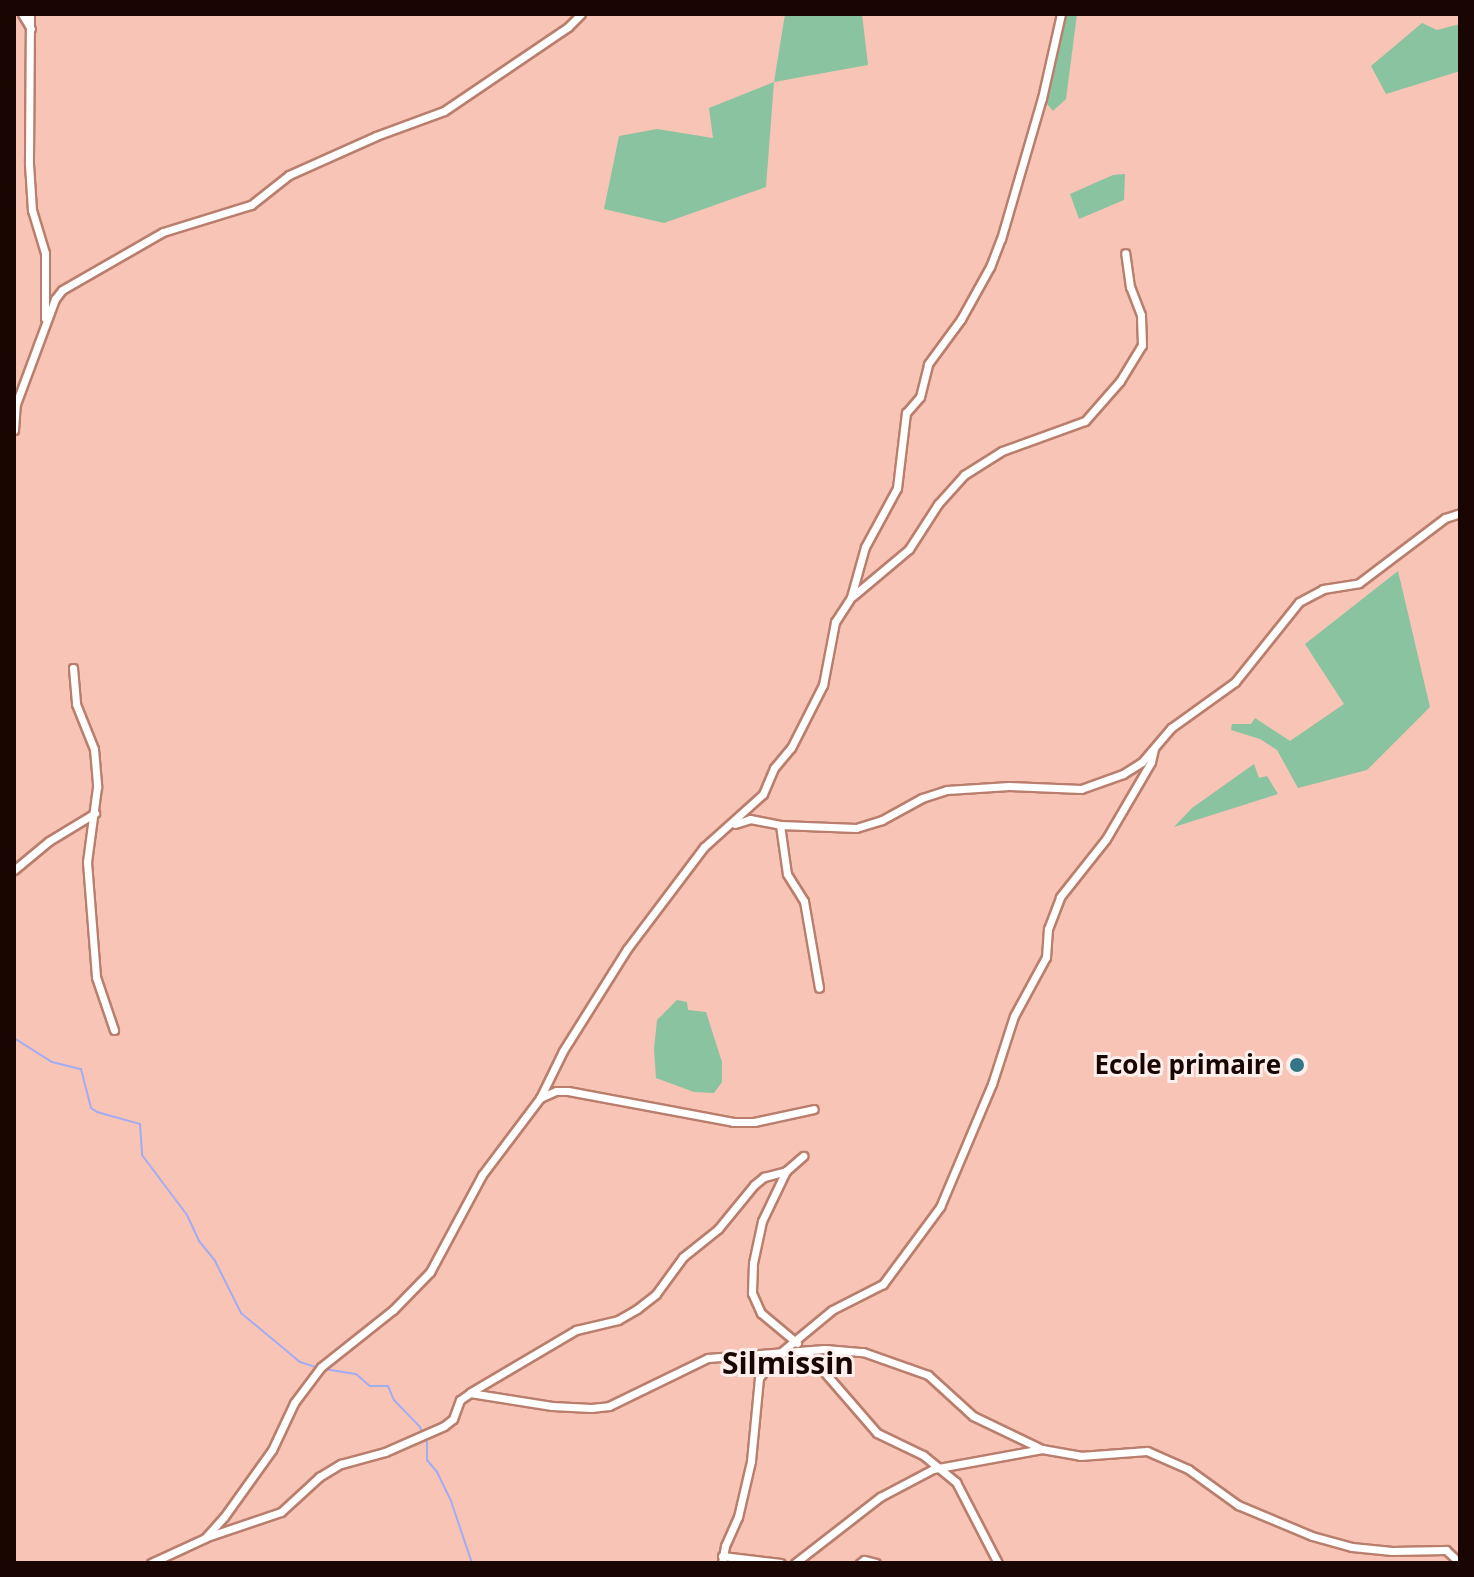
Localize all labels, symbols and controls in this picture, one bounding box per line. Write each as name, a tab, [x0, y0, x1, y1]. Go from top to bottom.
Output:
place label: Ecole primaire	[1094, 1049, 1281, 1081]
marker: Ecole primaire	[1288, 1056, 1306, 1074]
district label: Silmissin	[722, 1345, 854, 1381]

